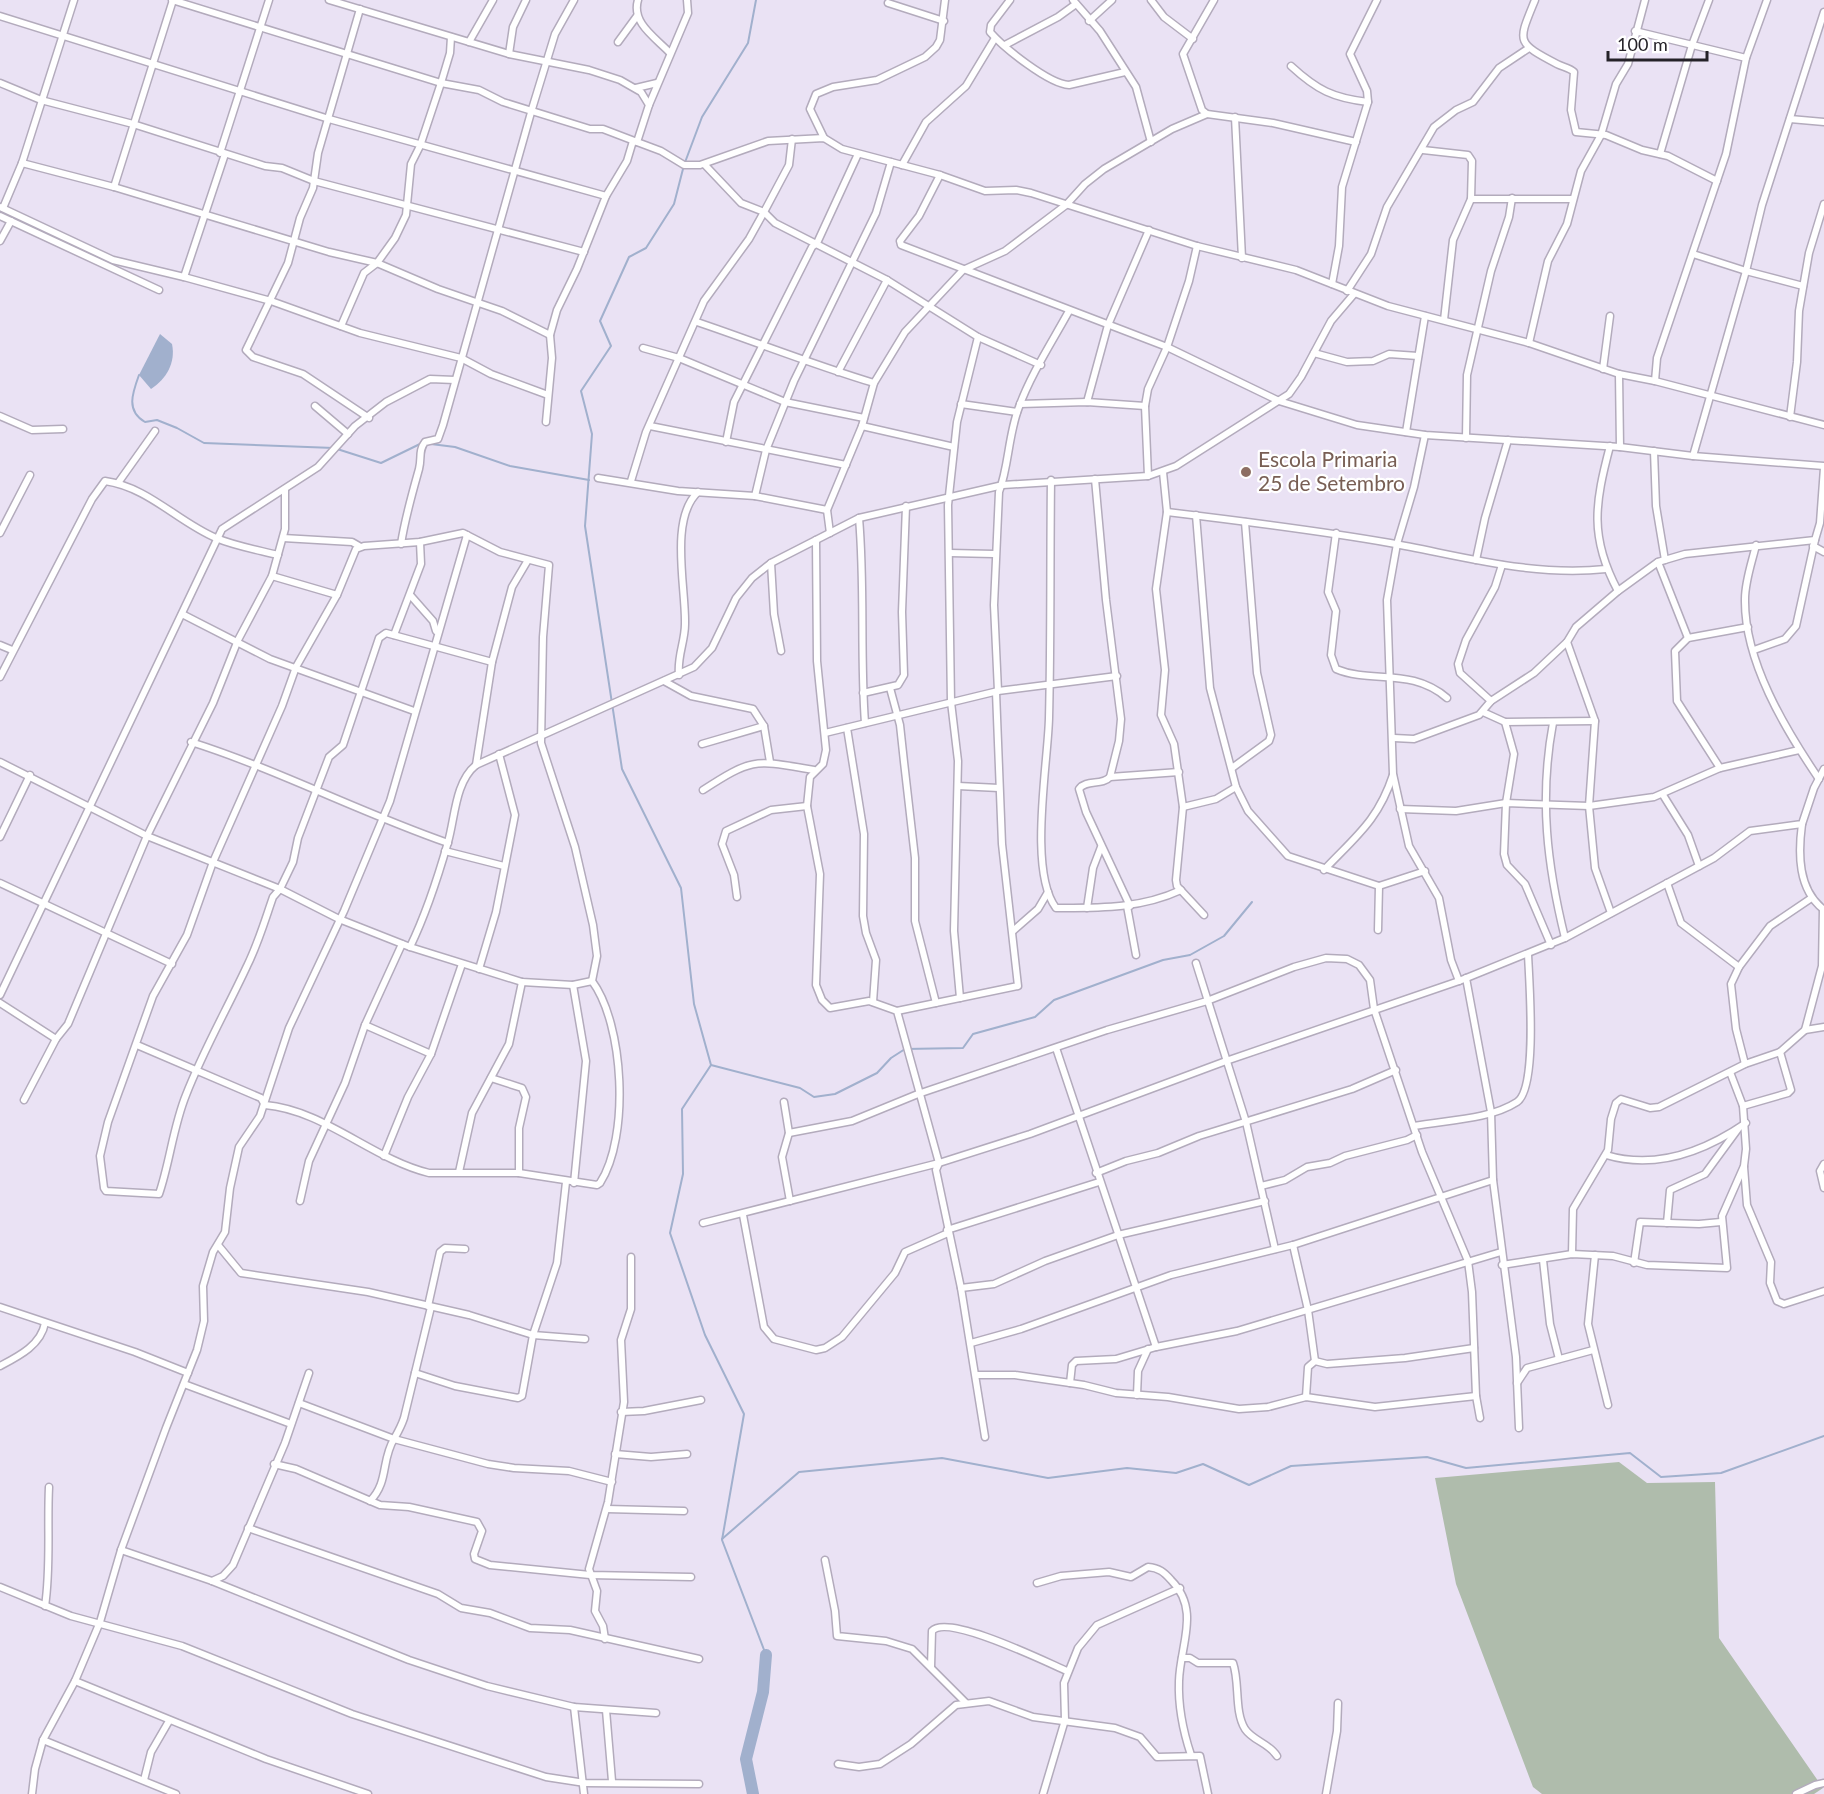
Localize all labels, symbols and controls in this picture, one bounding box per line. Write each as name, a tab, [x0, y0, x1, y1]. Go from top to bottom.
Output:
scale bar	[1608, 24, 1707, 62]
text: 100 m	[1617, 33, 1668, 55]
place label: Escola Primaria 25 de Setembro	[1258, 446, 1405, 495]
marker: Escola Primaria 25 de Setembro	[1239, 465, 1253, 479]

